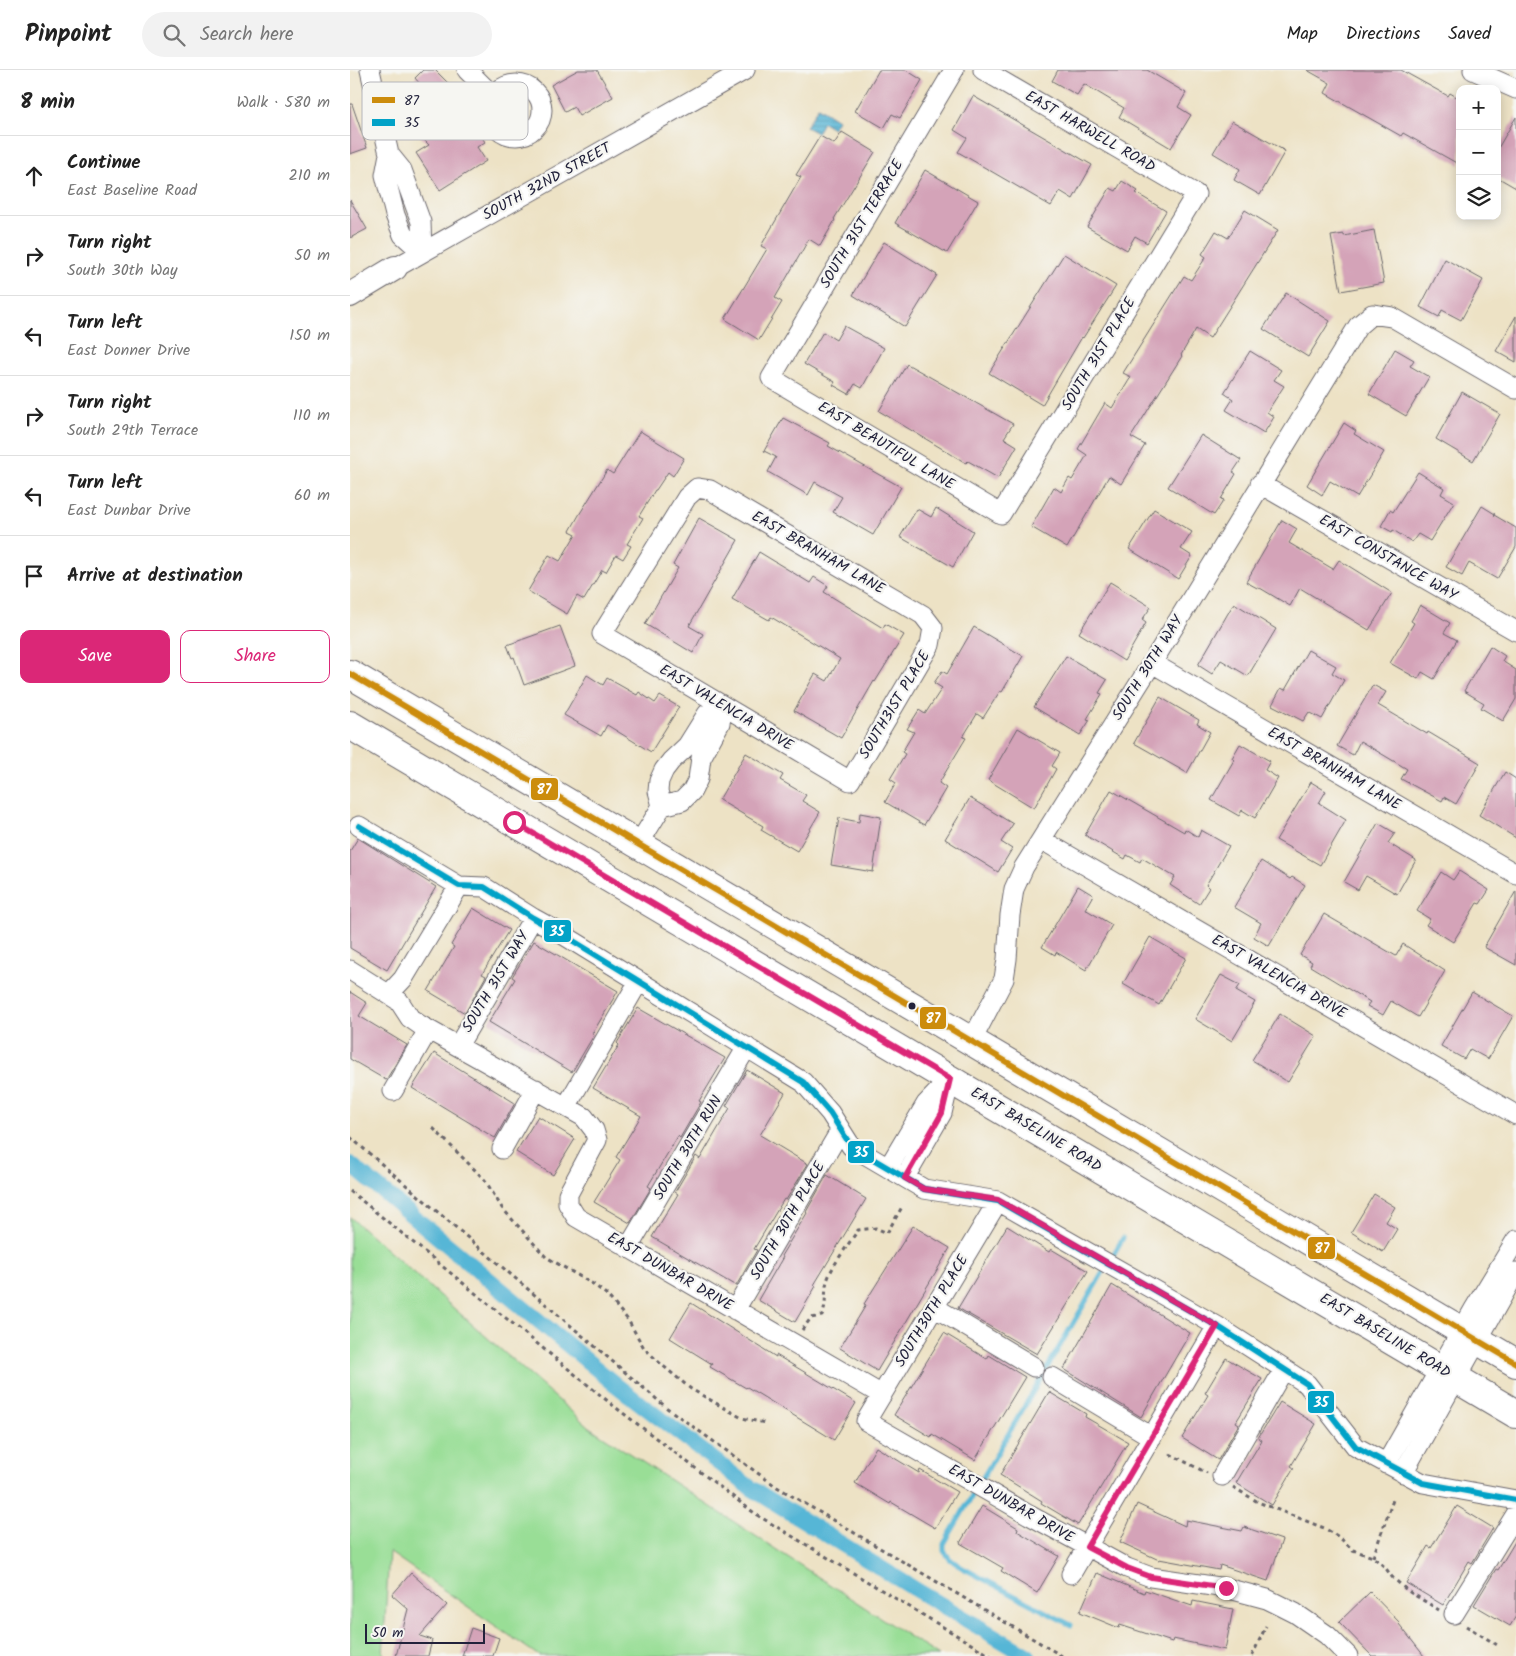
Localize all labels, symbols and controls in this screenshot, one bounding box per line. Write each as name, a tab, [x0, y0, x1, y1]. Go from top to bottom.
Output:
search box	[142, 12, 492, 57]
text: Pinpoint	[25, 15, 112, 54]
text: Search here	[200, 20, 294, 50]
text: Map	[1286, 20, 1318, 49]
text: Directions	[1346, 20, 1420, 49]
text: Saved	[1448, 20, 1491, 49]
icon: search	[160, 21, 188, 49]
legend	[362, 82, 528, 140]
street label: EAST HARWELL ROAD	[1020, 85, 1160, 179]
map controls	[1456, 85, 1501, 220]
button: +	[1456, 85, 1501, 130]
text: 8 min	[20, 86, 75, 119]
text: Walk · 580 m	[237, 90, 330, 115]
text: 87	[404, 90, 419, 112]
text: 35	[404, 112, 421, 134]
button: −	[1456, 130, 1501, 175]
street label: SOUTH 32ND STREET	[478, 136, 617, 227]
text: Continue	[67, 148, 140, 178]
street label: SOUTH 31ST TERRACE	[814, 154, 911, 293]
icon: ahead	[20, 162, 48, 190]
text: 210 m	[289, 163, 330, 188]
button: layers	[1456, 175, 1501, 220]
text: East Baseline Road	[67, 178, 197, 203]
text: Turn right	[67, 228, 152, 258]
icon: right	[20, 242, 48, 270]
text: 50 m	[294, 243, 330, 268]
text: South 30th Way	[67, 258, 177, 283]
street label: SOUTH 31ST PLACE	[1056, 292, 1143, 415]
text: Turn left	[67, 308, 142, 338]
icon: left	[20, 322, 48, 350]
text: 150 m	[289, 323, 330, 348]
text: East Donner Drive	[67, 338, 190, 363]
text: Turn right	[67, 388, 152, 418]
street label: EAST BEAUTIFUL LANE	[813, 395, 960, 497]
icon: right	[20, 402, 48, 430]
text: 110 m	[293, 403, 330, 428]
text: South 29th Terrace	[67, 418, 198, 443]
text: Turn left	[67, 468, 142, 498]
icon: left	[20, 482, 48, 510]
text: 60 m	[294, 483, 330, 508]
text: East Dunbar Drive	[67, 498, 191, 523]
street label: EAST BRANHAM LANE	[747, 505, 890, 602]
street label: EAST CONSTANCE WAY	[1314, 508, 1463, 608]
text: Arrive at destination	[67, 561, 243, 591]
icon: arrive	[20, 562, 48, 590]
street label: SOUTH 30TH WAY	[1106, 610, 1191, 725]
button: Save	[20, 630, 170, 683]
button: Share	[180, 630, 330, 683]
street label: SOUTH31ST PLACE	[853, 645, 938, 764]
street label: EAST VALENCIA DRIVE	[654, 658, 799, 758]
street label: EAST BRANHAM LANE	[1263, 721, 1406, 818]
line badge: 87	[530, 777, 559, 801]
text: 87	[537, 779, 552, 801]
route start	[503, 811, 526, 834]
line badge: 35	[543, 919, 572, 943]
text: 35	[549, 921, 566, 943]
street label: SOUTH 31ST WAY	[456, 925, 537, 1037]
street label: EAST VALENCIA DRIVE	[1207, 928, 1352, 1026]
unlabelled marker	[907, 1001, 917, 1011]
line badge: 87	[919, 1006, 947, 1030]
text: 87	[926, 1008, 941, 1030]
street label: EAST BASELINE ROAD	[966, 1081, 1107, 1179]
street label: SOUTH 30TH RUN	[647, 1091, 729, 1205]
line badge: 35	[847, 1140, 875, 1164]
text: 35	[853, 1142, 870, 1164]
street label: SOUTH 30TH PLACE	[744, 1156, 832, 1285]
street label: EAST DUNBAR DRIVE	[603, 1226, 739, 1319]
line badge: 87	[1307, 1236, 1336, 1260]
text: 87	[1315, 1238, 1330, 1260]
street label: SOUTH30TH PLACE	[889, 1249, 976, 1372]
street label: EAST BASELINE ROAD	[1315, 1287, 1456, 1385]
line badge: 35	[1307, 1390, 1335, 1414]
text: 35	[1313, 1392, 1330, 1414]
street label: EAST DUNBAR DRIVE	[944, 1458, 1080, 1551]
route end	[1215, 1577, 1238, 1600]
scale bar	[365, 1621, 485, 1644]
text: 50 m	[372, 1622, 403, 1644]

